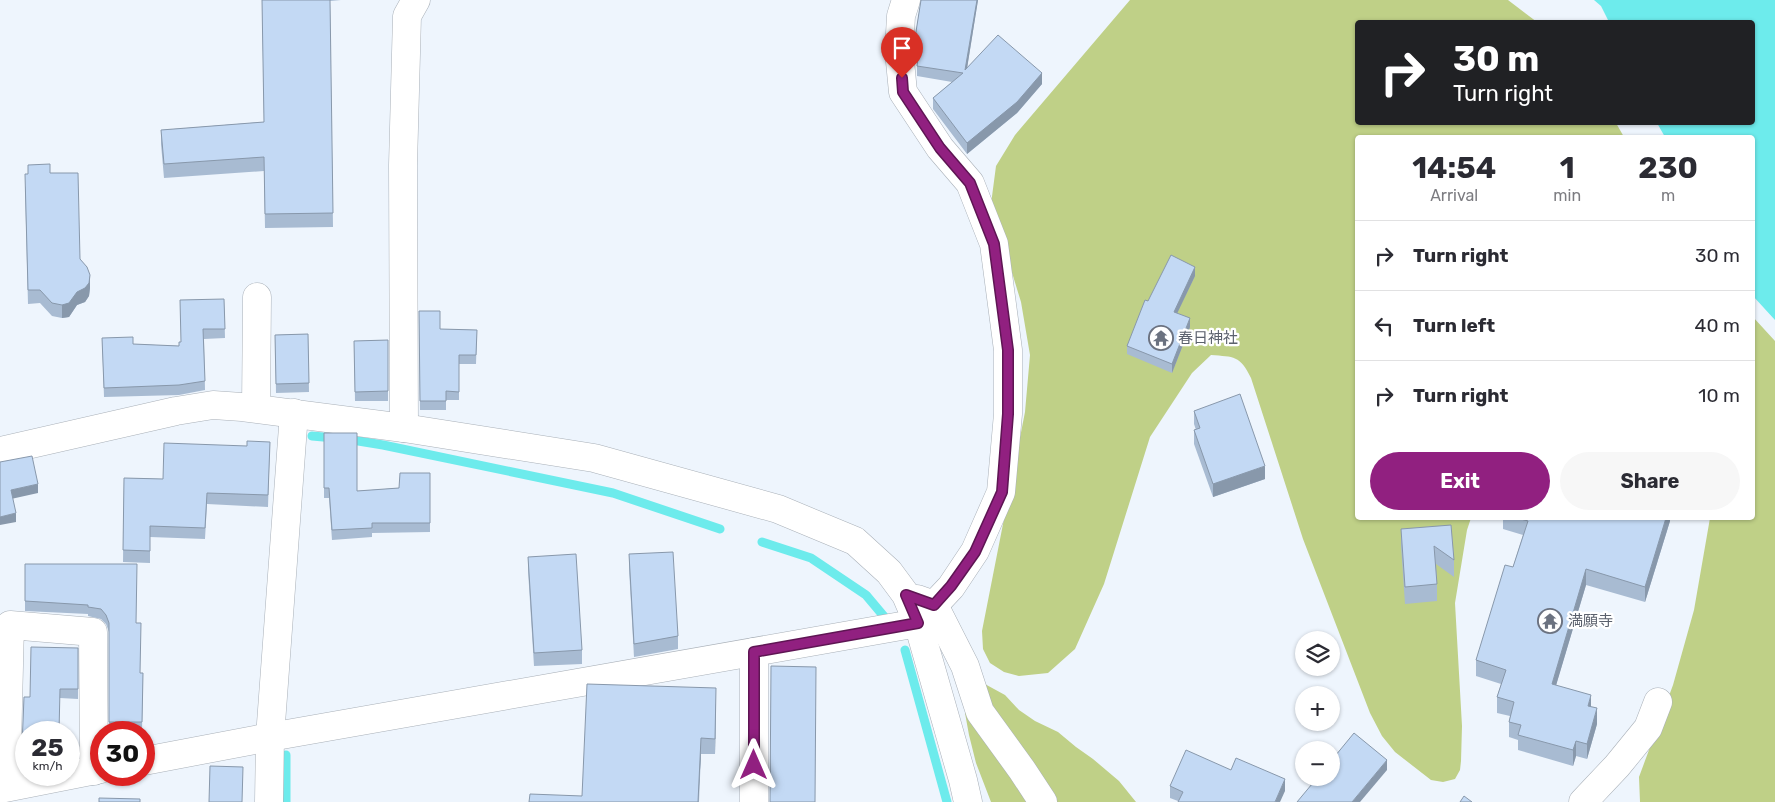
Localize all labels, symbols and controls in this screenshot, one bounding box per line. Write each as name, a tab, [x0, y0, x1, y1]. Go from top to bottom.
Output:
pin	[881, 27, 923, 78]
icon: arrive	[888, 34, 916, 62]
text: 30 m	[1453, 38, 1539, 80]
icon: right	[1370, 40, 1435, 105]
text: Turn right	[1453, 80, 1553, 107]
text: 14:54	[1412, 150, 1496, 186]
text: 1	[1560, 150, 1575, 186]
text: 230	[1638, 150, 1698, 186]
text: Arrival	[1430, 186, 1478, 205]
text: min	[1553, 186, 1581, 205]
text: m	[1661, 186, 1675, 205]
icon: right	[1370, 242, 1398, 270]
text: Turn right	[1413, 244, 1508, 267]
text: 30 m	[1695, 244, 1740, 267]
icon: left	[1370, 312, 1398, 340]
text: Turn left	[1413, 314, 1495, 337]
text: 40 m	[1695, 314, 1740, 337]
temple icon: 春日神社	[1148, 325, 1174, 351]
place label: 春日神社	[1178, 329, 1238, 347]
icon: right	[1370, 382, 1398, 410]
text: Turn right	[1413, 384, 1508, 407]
text: 10 m	[1698, 384, 1740, 407]
button: Exit	[1370, 452, 1550, 510]
button: Share	[1560, 452, 1740, 510]
temple icon: 満願寺	[1537, 608, 1563, 634]
place label: 満願寺	[1568, 612, 1613, 630]
map controls	[1295, 631, 1340, 786]
button: layers	[1295, 631, 1340, 676]
button: +	[1295, 686, 1340, 731]
speed limit sign: 30	[90, 721, 155, 786]
text: 25	[31, 733, 64, 762]
position arrow	[727, 738, 779, 790]
button: −	[1295, 741, 1340, 786]
text: km/h	[33, 759, 62, 773]

